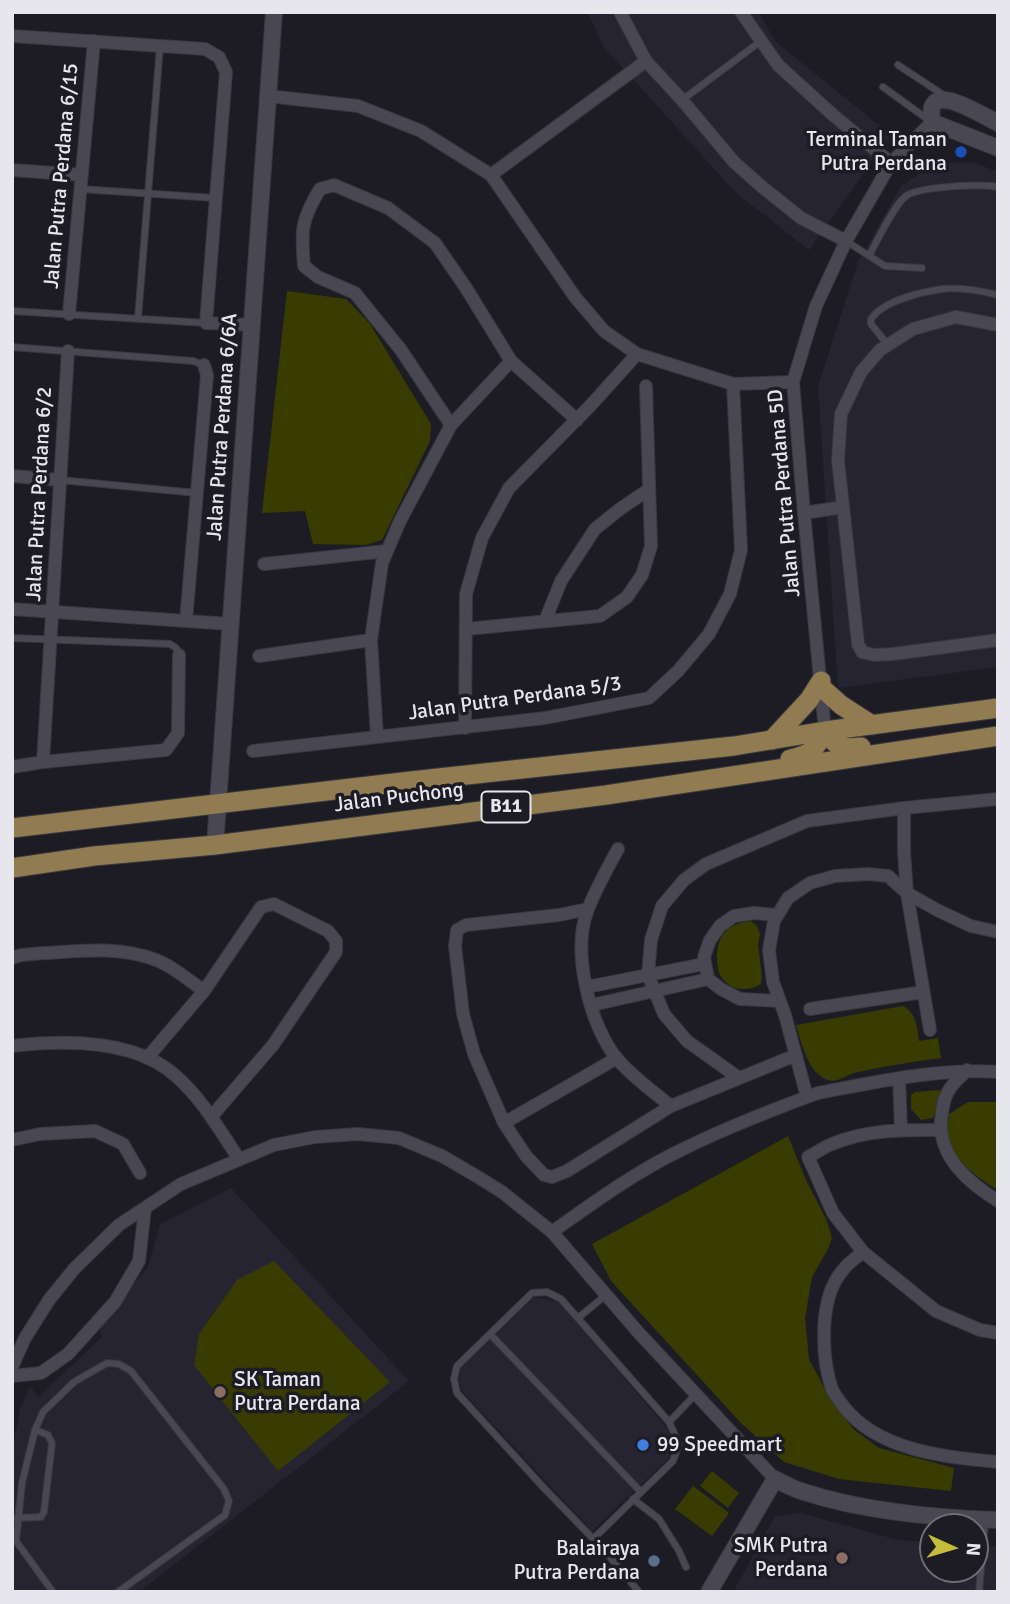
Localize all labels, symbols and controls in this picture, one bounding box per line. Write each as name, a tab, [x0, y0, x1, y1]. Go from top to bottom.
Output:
street label: Jalan Putra Perdana 6/15	[40, 62, 84, 290]
place label: Terminal Taman Putra Perdana	[807, 127, 947, 177]
marker: Terminal Taman Putra Perdana	[953, 144, 969, 160]
street label: Jalan Putra Perdana 6/6A	[202, 312, 244, 542]
street label: Jalan Putra Perdana 6/2	[22, 386, 58, 602]
street label: Jalan Putra Perdana 5D	[763, 388, 807, 598]
street label: Jalan Putra Perdana 5/3	[407, 672, 623, 726]
street label: Jalan Puchong	[333, 778, 465, 818]
road number: B11	[482, 792, 530, 822]
place label: SK Taman Putra Perdana	[234, 1367, 361, 1417]
marker: SK Taman Putra Perdana	[212, 1384, 228, 1400]
place label: 99 Speedmart	[657, 1432, 782, 1458]
marker: 99 Speedmart	[635, 1437, 651, 1453]
north arrow	[919, 1513, 989, 1583]
place label: SMK Putra Perdana	[734, 1533, 828, 1583]
place label: Balairaya Putra Perdana	[513, 1536, 640, 1586]
text: N	[961, 1542, 985, 1557]
marker: SMK Putra Perdana	[834, 1550, 850, 1566]
marker: Balairaya Putra Perdana	[646, 1553, 662, 1569]

